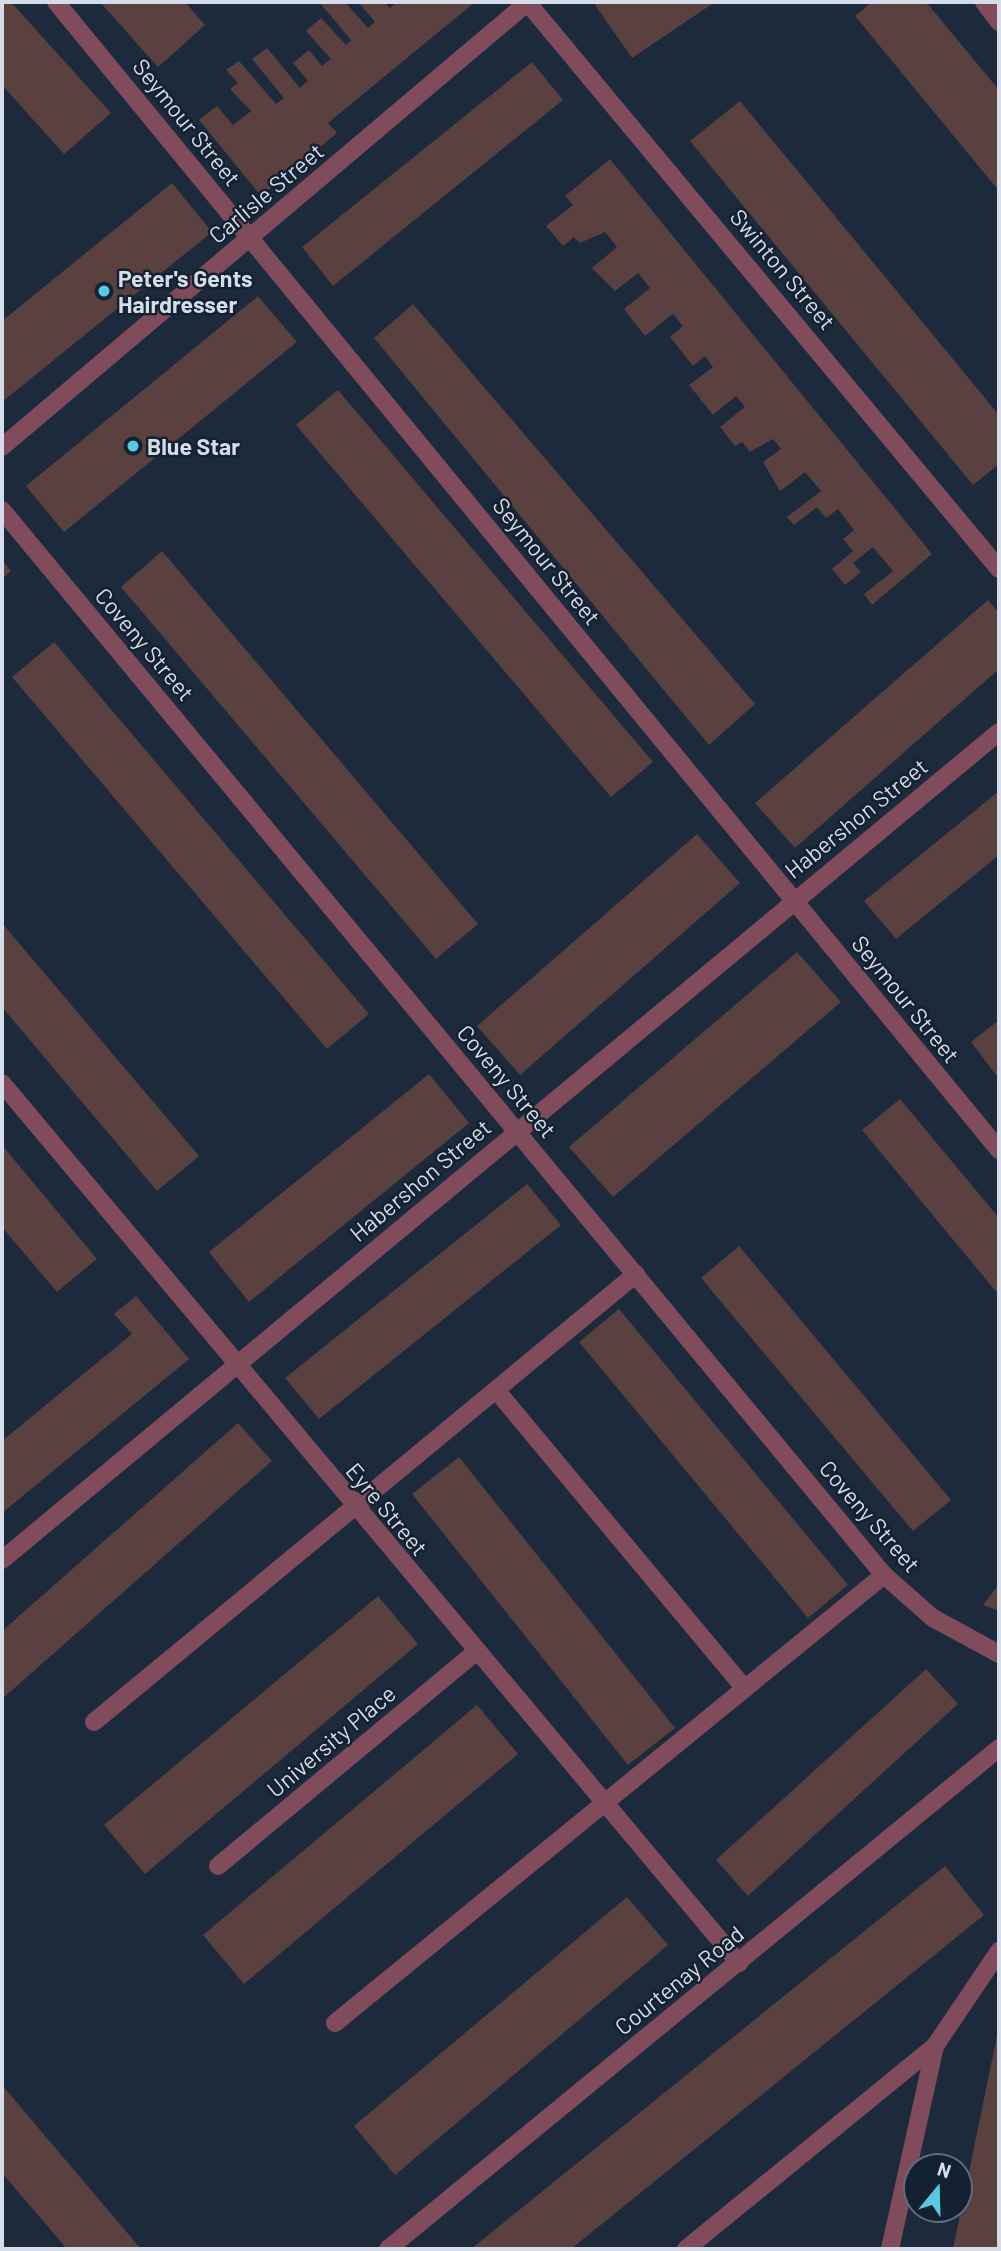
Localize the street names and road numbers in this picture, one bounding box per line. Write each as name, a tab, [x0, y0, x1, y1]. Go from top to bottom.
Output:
street label: Seymour Street	[127, 53, 247, 191]
street label: Carlisle Street	[203, 137, 329, 249]
street label: Swinton Street	[725, 203, 841, 335]
street label: Seymour Street	[487, 492, 607, 630]
street label: Coveny Street	[90, 582, 200, 706]
street label: Habershon Street	[779, 752, 933, 884]
street label: Seymour Street	[846, 930, 966, 1068]
street label: Coveny Street	[452, 1019, 562, 1143]
street label: Habershon Street	[344, 1113, 496, 1247]
street label: Coveny Street	[814, 1454, 926, 1578]
street label: Eyre Street	[340, 1457, 434, 1561]
street label: University Place	[261, 1679, 401, 1803]
street label: Courtenay Road	[609, 1920, 749, 2040]

